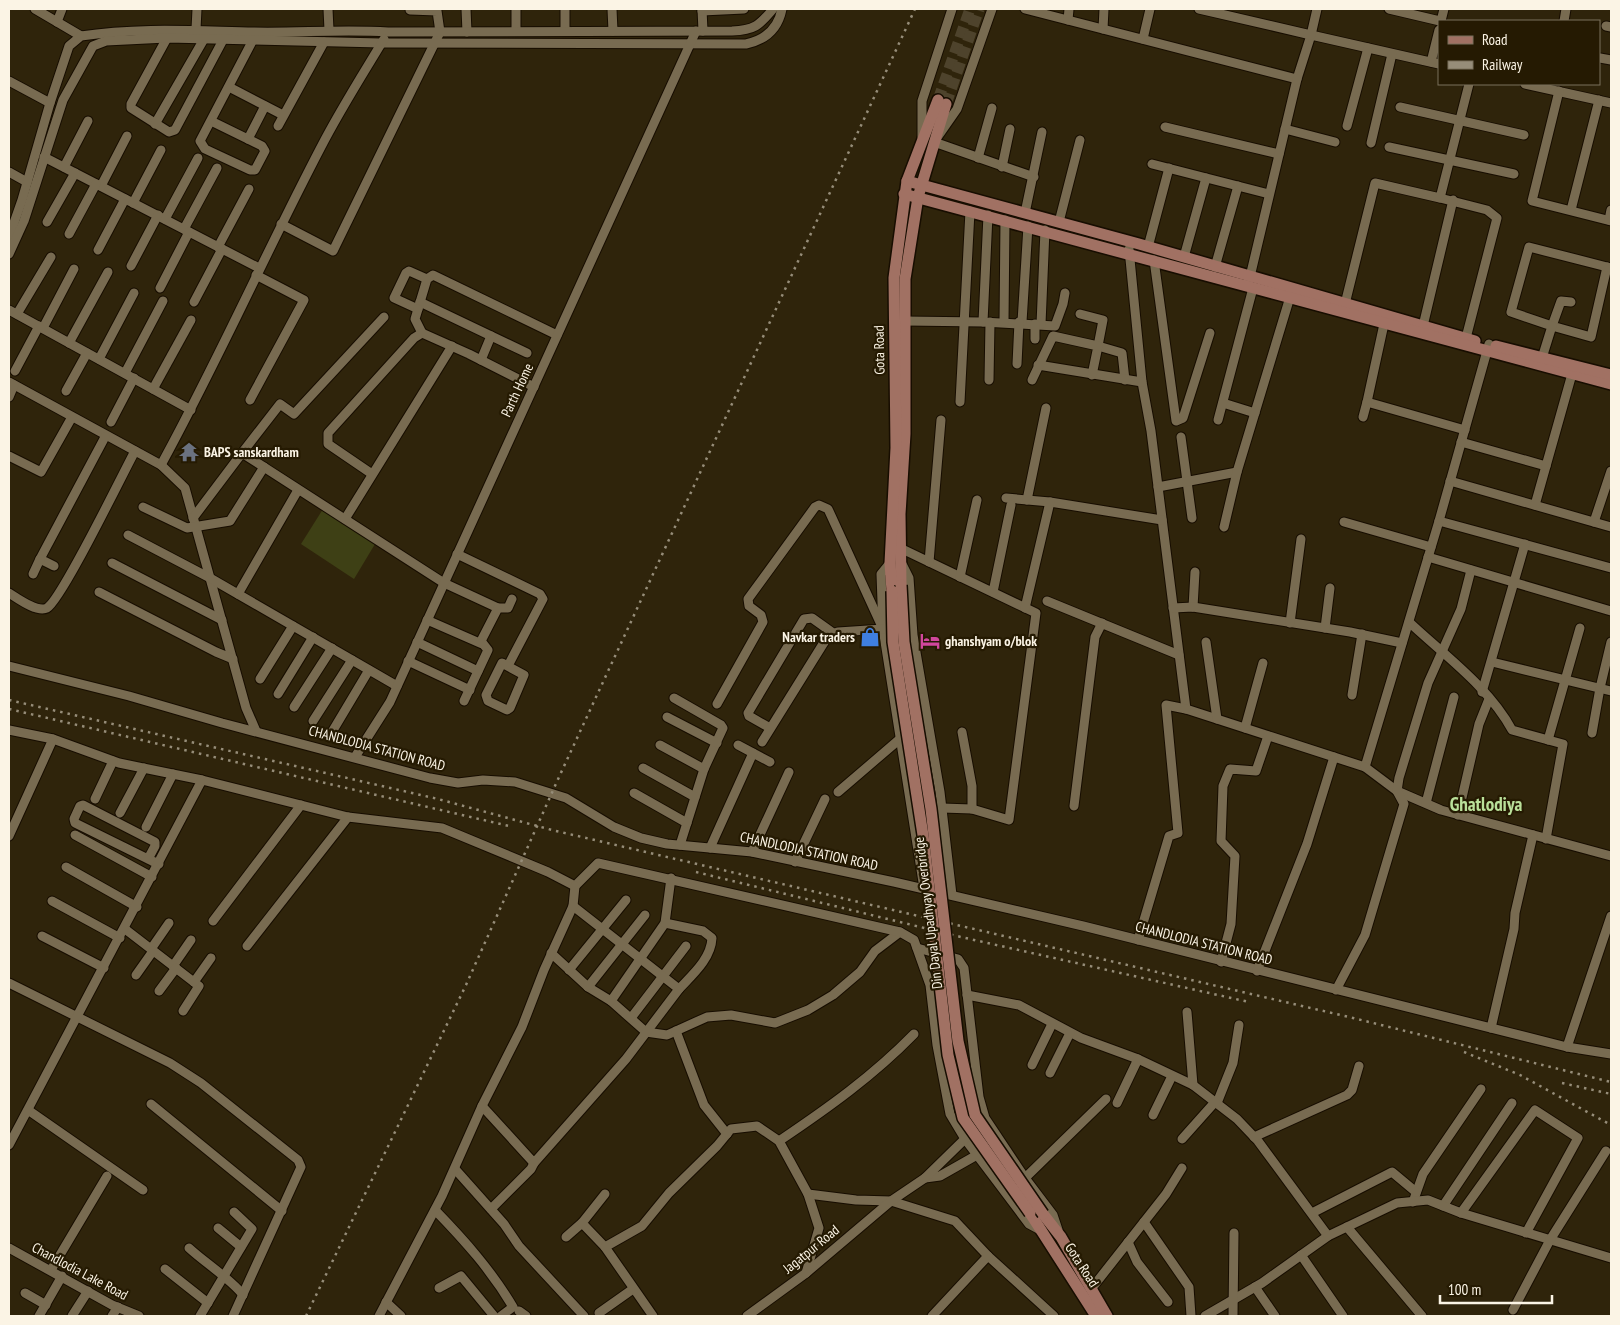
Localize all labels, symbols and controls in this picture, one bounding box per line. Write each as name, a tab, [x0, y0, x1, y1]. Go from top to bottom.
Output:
legend	[1438, 20, 1600, 85]
text: Road	[1482, 30, 1508, 49]
text: Railway	[1482, 55, 1523, 74]
street label: Gota Road	[870, 325, 888, 375]
street label: Parth Home	[497, 360, 537, 420]
temple icon: BAPS sanskardham	[178, 441, 200, 463]
place label: BAPS sanskardham	[204, 443, 299, 461]
shop icon: Navkar traders	[859, 626, 881, 648]
place label: Navkar traders	[782, 628, 855, 646]
hotel icon: ghanshyam o/blok	[919, 630, 941, 652]
place label: ghanshyam o/blok	[945, 632, 1037, 650]
street label: CHANDLODIA STATION ROAD	[307, 721, 447, 775]
district label: Ghatlodiya	[1450, 792, 1522, 816]
street label: CHANDLODIA STATION ROAD	[738, 828, 880, 874]
street label: Din Dayal Upadhyay Overbridge	[910, 836, 946, 990]
street label: CHANDLODIA STATION ROAD	[1134, 917, 1274, 969]
street label: Jagatpur Road	[778, 1221, 843, 1278]
street label: Chandlodia Lake Road	[29, 1238, 131, 1304]
street label: Gota Road	[1061, 1239, 1103, 1291]
scale bar	[1440, 1272, 1552, 1304]
text: 100 m	[1448, 1280, 1481, 1299]

